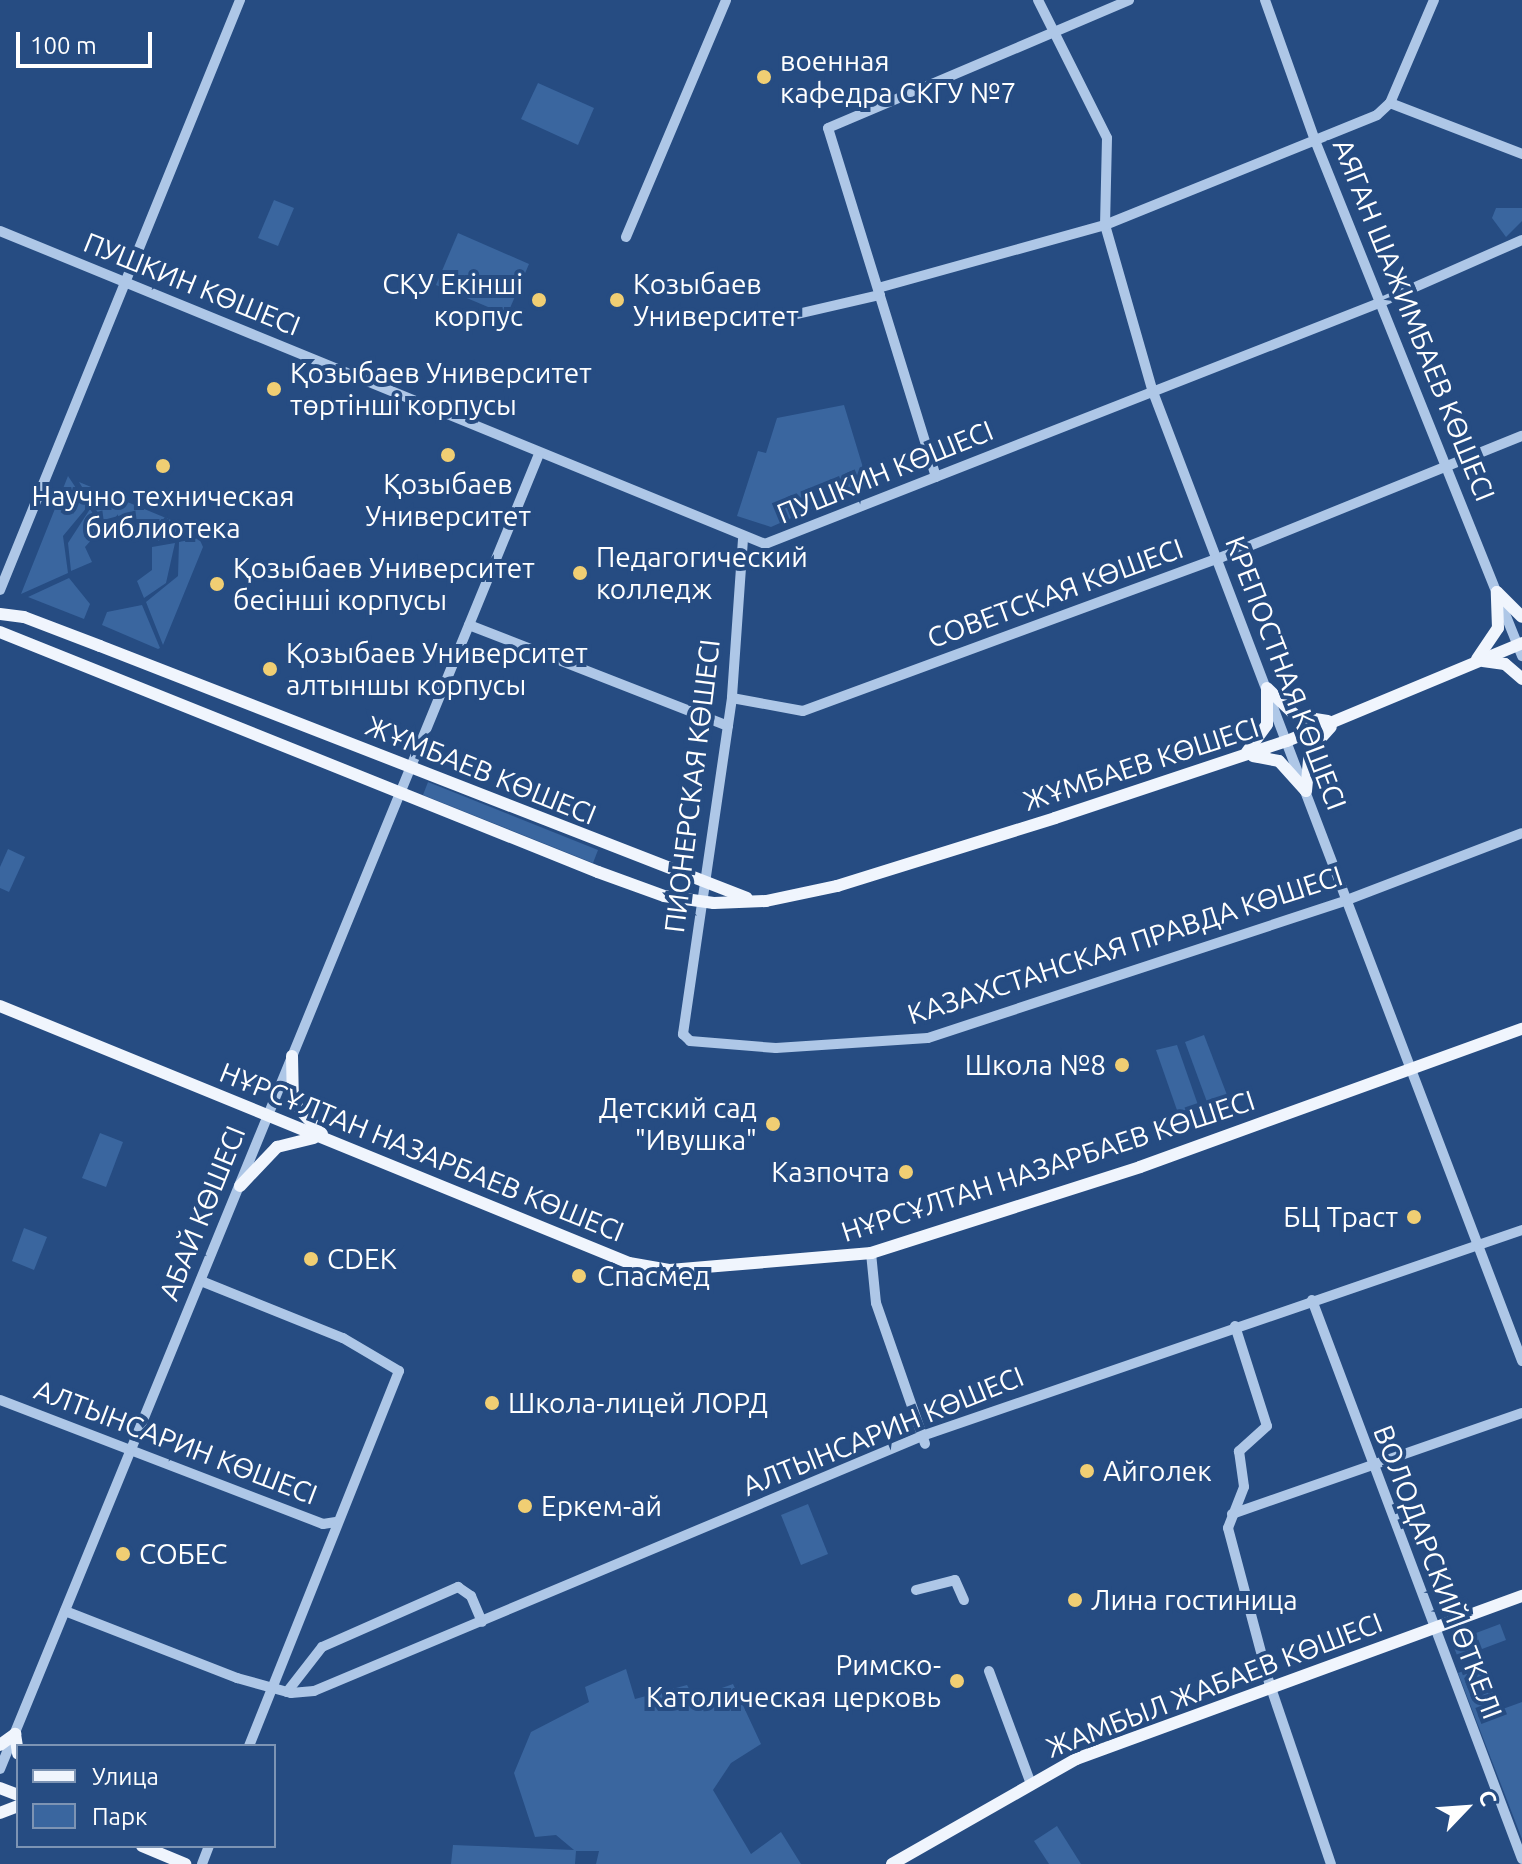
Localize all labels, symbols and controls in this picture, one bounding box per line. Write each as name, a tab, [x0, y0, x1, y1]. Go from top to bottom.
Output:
scale bar	[20, 16, 156, 66]
text: 100 m	[30, 32, 97, 59]
place label: военная кафедра СКГУ №7	[780, 44, 1016, 110]
marker: военная кафедра СКГУ №7	[755, 68, 773, 86]
street label: АЯГАН ШАЖИМБАЕВ КӨШЕСІ	[1326, 134, 1502, 506]
street label: ПУШКИН КӨШЕСІ	[79, 225, 305, 343]
place label: СҚУ Екінші корпус	[382, 267, 523, 333]
place label: Козыбаев Университет	[633, 267, 799, 333]
marker: СҚУ Екінші корпус	[530, 291, 548, 309]
marker: Козыбаев Университет	[608, 291, 626, 309]
place label: Қозыбаев Университет төртінші корпусы	[290, 356, 592, 422]
marker: Қозыбаев Университет төртінші корпусы	[265, 380, 283, 398]
street label: ПУШКИН КӨШЕСІ	[772, 413, 998, 531]
marker: Қозыбаев Университет	[439, 446, 457, 464]
marker: Научно техническая библиотека	[154, 457, 172, 475]
place label: Қозыбаев Университет	[365, 467, 531, 533]
place label: Научно техническая библиотека	[31, 479, 295, 545]
street label: СОВЕТСКАЯ КӨШЕСІ	[923, 531, 1187, 655]
street label: КРЕПОСТНАЯ КӨШЕСІ	[1218, 531, 1354, 815]
place label: Педагогический колледж	[596, 540, 808, 606]
place label: Қозыбаев Университет бесінші корпусы	[233, 551, 535, 617]
marker: Педагогический колледж	[571, 564, 589, 582]
marker: Қозыбаев Университет бесінші корпусы	[208, 575, 226, 593]
place label: Қозыбаев Университет алтыншы корпусы	[286, 636, 588, 702]
street label: ПИОНЕРСКАЯ КӨШЕСІ	[657, 637, 727, 935]
marker: Қозыбаев Университет алтыншы корпусы	[261, 660, 279, 678]
street label: ЖҰМБАЕВ КӨШЕСІ	[361, 708, 601, 832]
street label: ЖҰМБАЕВ КӨШЕСІ	[1019, 710, 1263, 818]
street label: КАЗАХСТАНСКАЯ ПРАВДА КӨШЕСІ	[903, 859, 1347, 1031]
place label: Школа №8	[965, 1048, 1106, 1082]
street label: НҰРСҰЛТАН НАЗАРБАЕВ КӨШЕСІ	[215, 1055, 629, 1249]
marker: Школа №8	[1113, 1056, 1131, 1074]
street label: НҰРСҰЛТАН НАЗАРБАЕВ КӨШЕСІ	[837, 1083, 1259, 1249]
place label: Детский сад "Ивушка"	[599, 1091, 757, 1157]
marker: Детский сад "Ивушка"	[764, 1115, 782, 1133]
street label: АБАЙ КӨШЕСІ	[152, 1121, 252, 1305]
place label: Казпочта	[771, 1155, 890, 1189]
marker: Казпочта	[897, 1163, 915, 1181]
place label: БЦ Траст	[1283, 1200, 1398, 1234]
marker: БЦ Траст	[1405, 1208, 1423, 1226]
place label: CDEK	[327, 1242, 397, 1276]
marker: CDEK	[302, 1250, 320, 1268]
place label: Спасмед	[597, 1259, 710, 1293]
marker: Спасмед	[568, 1265, 590, 1287]
street label: АЛТЫНСАРИН КӨШЕСІ	[738, 1359, 1028, 1503]
street label: АЛТЫНСАРИН КӨШЕСІ	[30, 1373, 322, 1511]
place label: Школа-лицей ЛОРД	[508, 1386, 768, 1420]
marker: Школа-лицей ЛОРД	[483, 1394, 501, 1412]
street label: ВОЛОДАРСКИЙ ӨТКЕЛІ	[1366, 1420, 1510, 1724]
place label: Айголек	[1103, 1454, 1212, 1488]
marker: Айголек	[1078, 1462, 1096, 1480]
place label: Еркем-ай	[541, 1489, 662, 1523]
marker: Еркем-ай	[516, 1497, 534, 1515]
place label: СОБЕС	[139, 1537, 227, 1571]
marker: СОБЕС	[114, 1545, 132, 1563]
place label: Лина гостиница	[1091, 1583, 1298, 1617]
marker: Лина гостиница	[1066, 1591, 1084, 1609]
street label: ЖАМБЫЛ ЖАБАЕВ КӨШЕСІ	[1041, 1605, 1387, 1765]
place label: Римско- Католическая церковь	[646, 1648, 941, 1714]
marker: Римско- Католическая церковь	[948, 1672, 966, 1690]
legend	[16, 1744, 276, 1848]
text: Улица	[92, 1763, 159, 1790]
north arrow	[1426, 1768, 1506, 1848]
text: С	[1474, 1786, 1503, 1809]
text: Парк	[92, 1803, 147, 1830]

